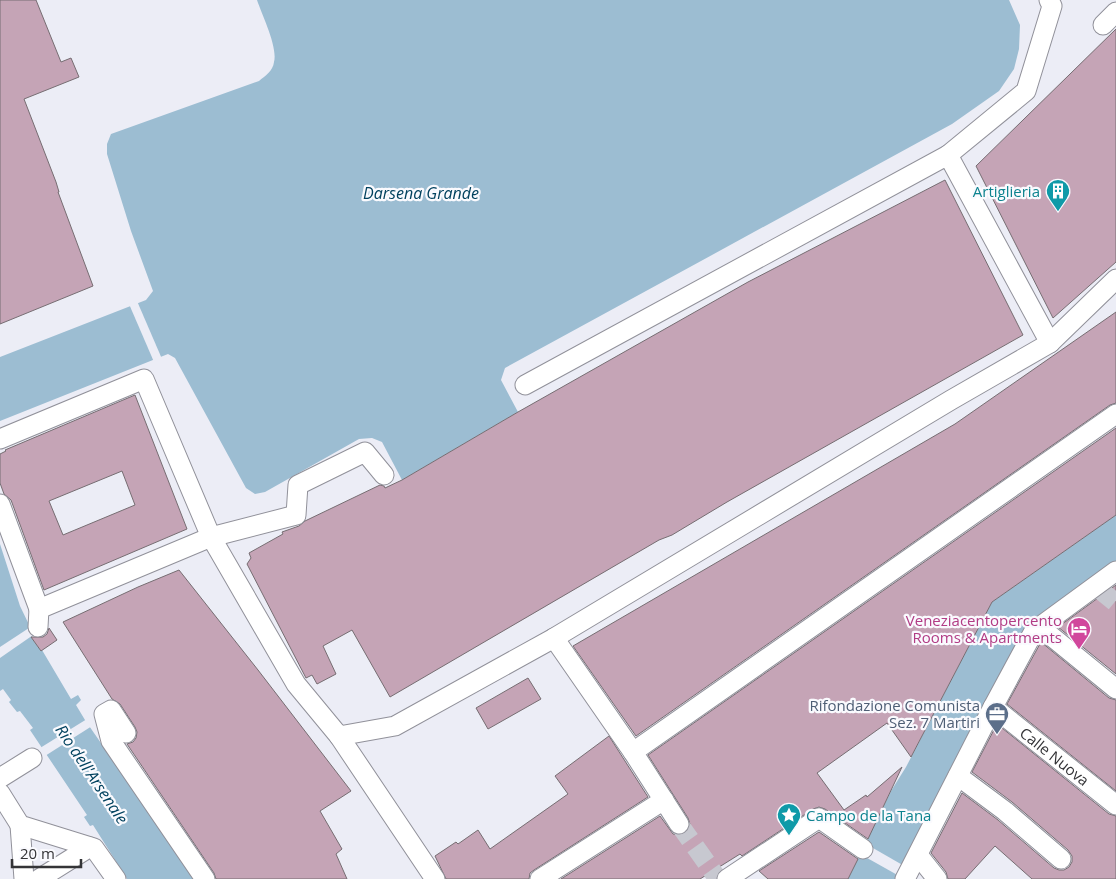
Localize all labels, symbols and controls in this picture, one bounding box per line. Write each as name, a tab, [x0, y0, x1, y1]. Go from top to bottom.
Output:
building icon: Artiglieria	[1045, 178, 1071, 212]
place label: Artiglieria	[973, 181, 1040, 201]
water label: Darsena Grande	[363, 182, 479, 204]
place label: Veneziacentopercento Rooms & Apartments	[906, 610, 1062, 647]
hotel icon: Veneziacentopercento Rooms & Apartments	[1066, 616, 1092, 650]
place label: Rifondazione Comunista Sez. 7 Martiri	[809, 695, 980, 732]
office icon: Rifondazione Comunista Sez. 7 Martiri	[984, 701, 1010, 735]
water label: Rio dell'Arsenale	[51, 720, 133, 828]
street label: Calle Nuova	[1016, 723, 1094, 790]
place icon: Campo de la Tana	[776, 802, 802, 836]
place label: Campo de la Tana	[806, 805, 931, 825]
scale bar	[12, 836, 81, 868]
text: 20 m	[20, 843, 55, 863]

